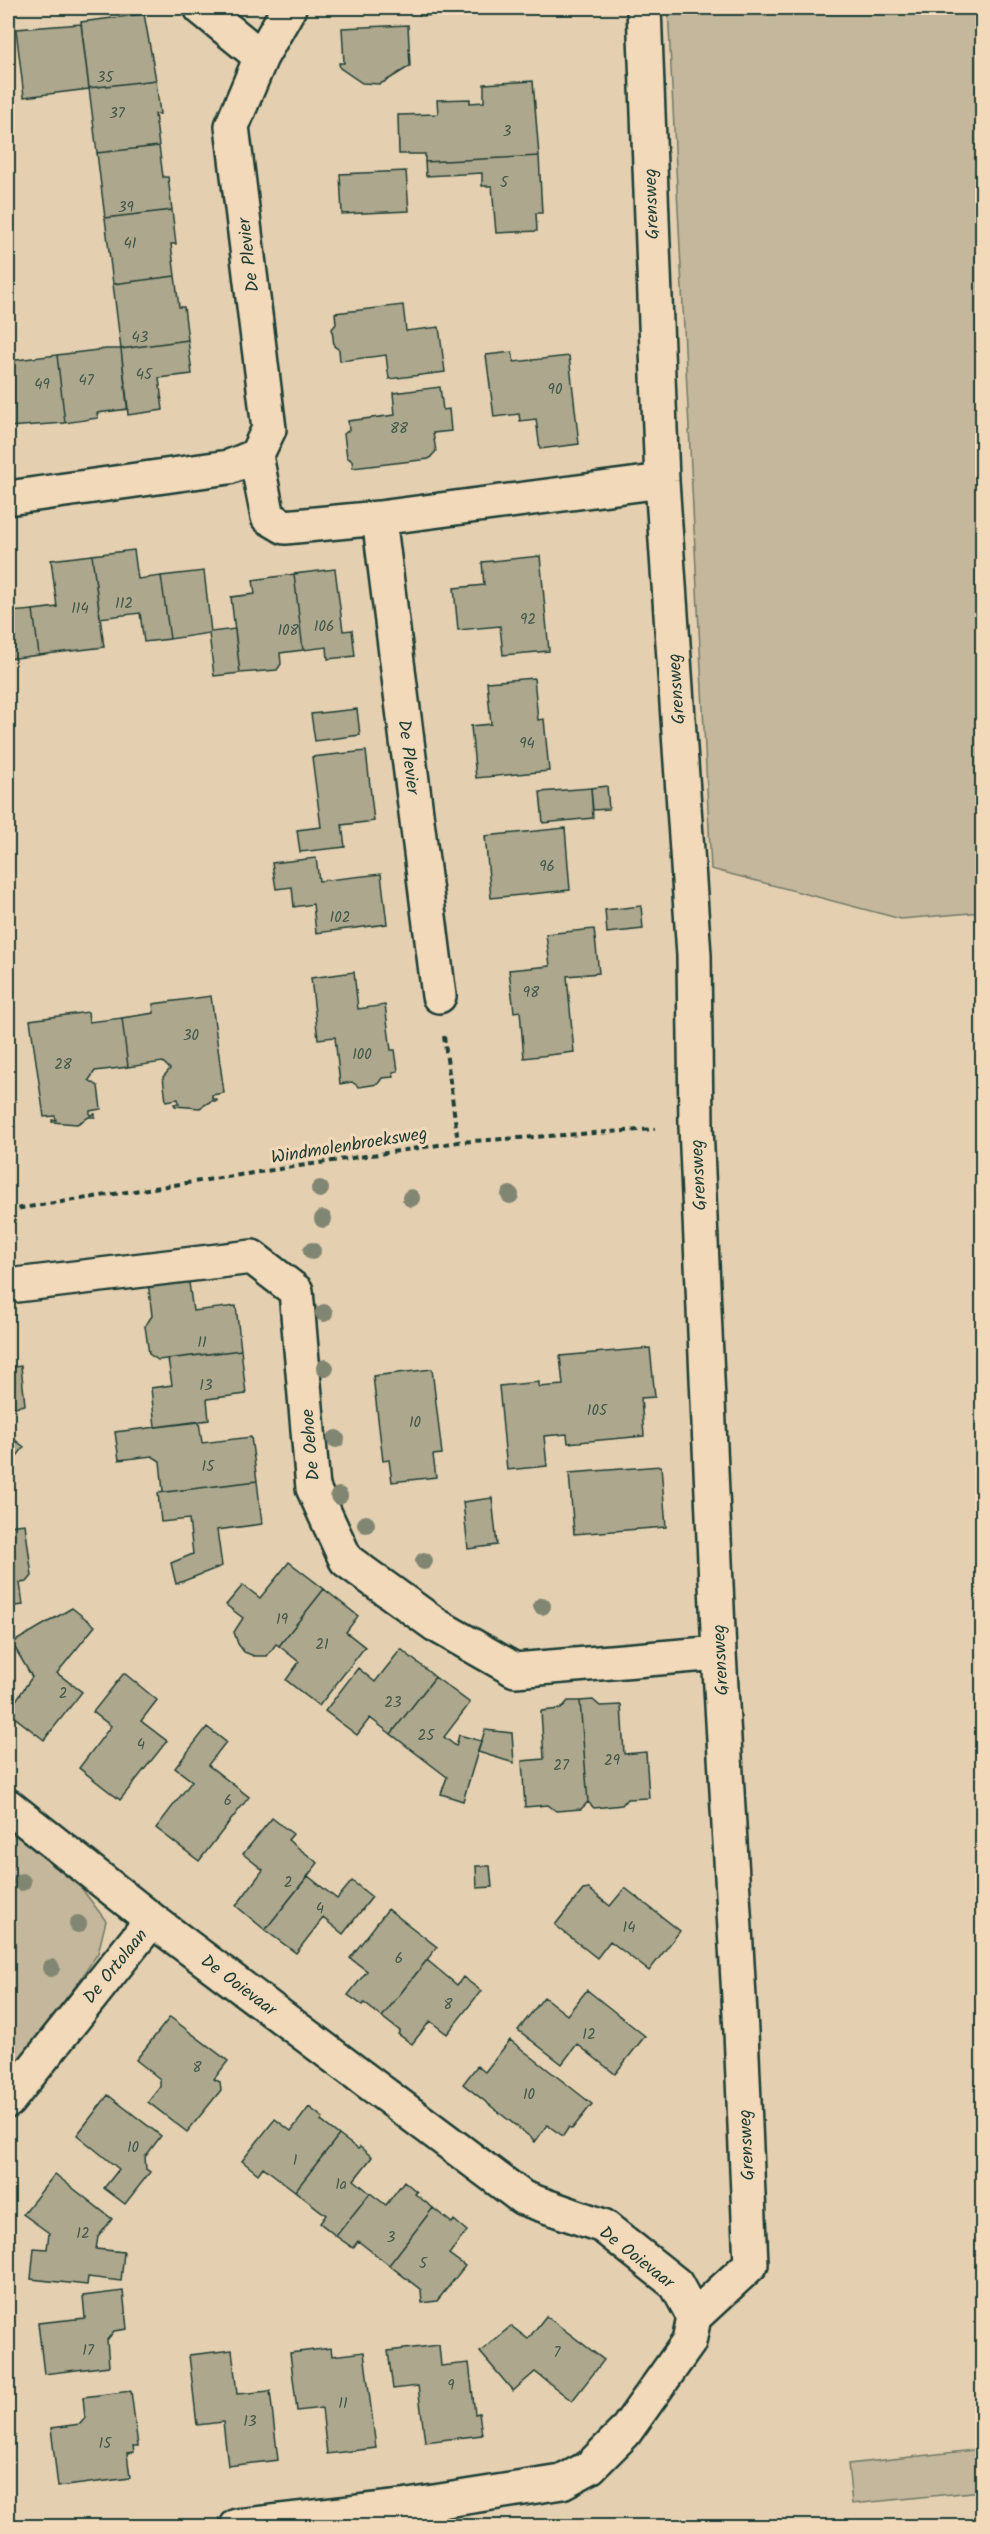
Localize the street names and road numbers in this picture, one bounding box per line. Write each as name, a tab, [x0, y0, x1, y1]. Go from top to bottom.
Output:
street label: Grensweg	[637, 168, 668, 240]
street label: De Plevier	[230, 215, 268, 294]
street label: Grensweg	[661, 652, 694, 725]
street label: De Plevier	[389, 718, 427, 797]
street label: Windmolenbroeksweg	[269, 1120, 430, 1173]
street label: Grensweg	[683, 1139, 716, 1211]
street label: De Oehoe	[294, 1408, 329, 1482]
street label: Grensweg	[705, 1624, 738, 1696]
street label: De Ortolaan	[77, 1923, 156, 2011]
street label: De Ooievaar	[194, 1948, 283, 2025]
street label: Grensweg	[731, 2109, 764, 2181]
street label: De Ooievaar	[592, 2219, 681, 2298]

